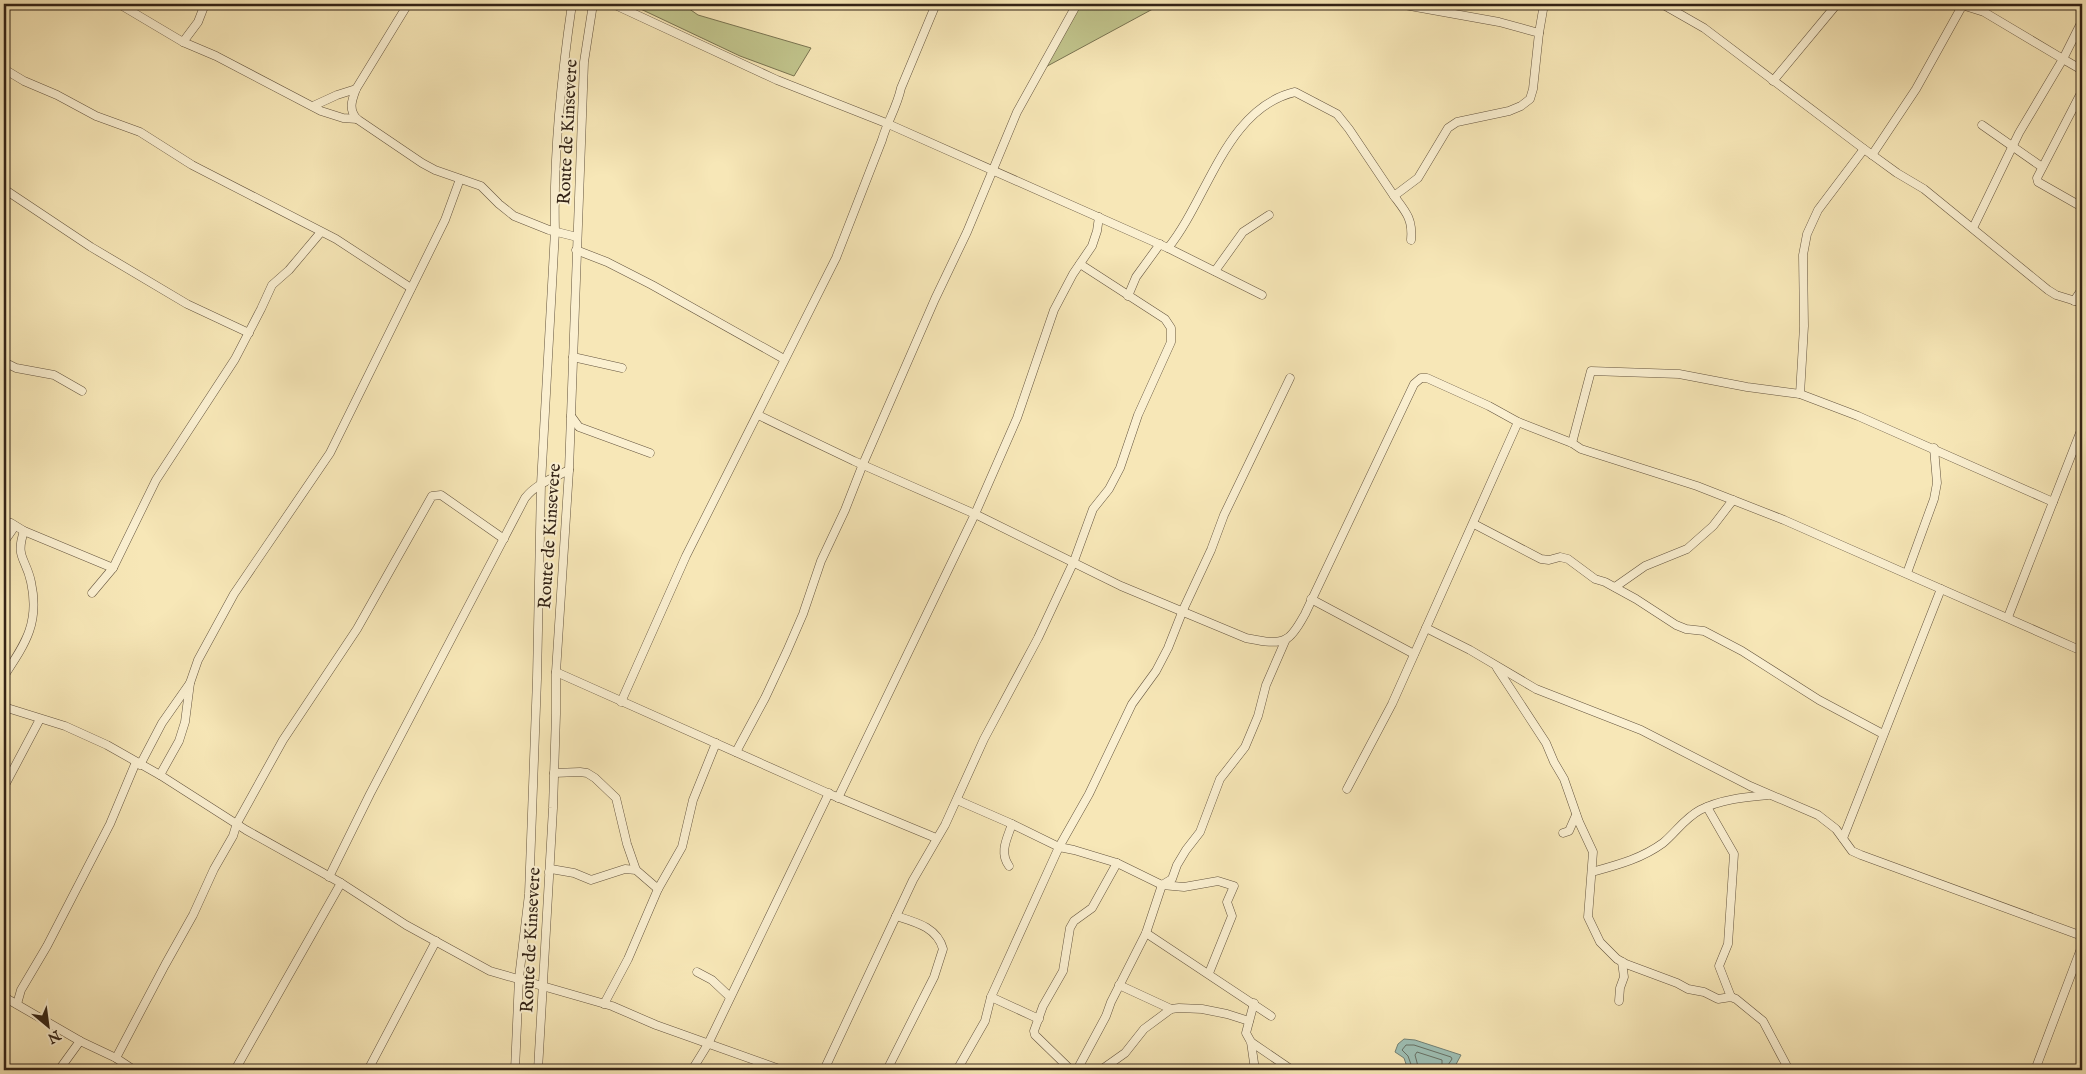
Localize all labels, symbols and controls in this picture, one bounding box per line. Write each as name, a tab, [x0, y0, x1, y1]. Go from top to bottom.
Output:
street label: Route de Kinsevere	[553, 59, 584, 205]
street label: Route de Kinsevere	[534, 463, 567, 610]
street label: Route de Kinsevere	[516, 867, 547, 1013]
north arrow	[22, 1002, 72, 1052]
text: N	[44, 1025, 64, 1047]

